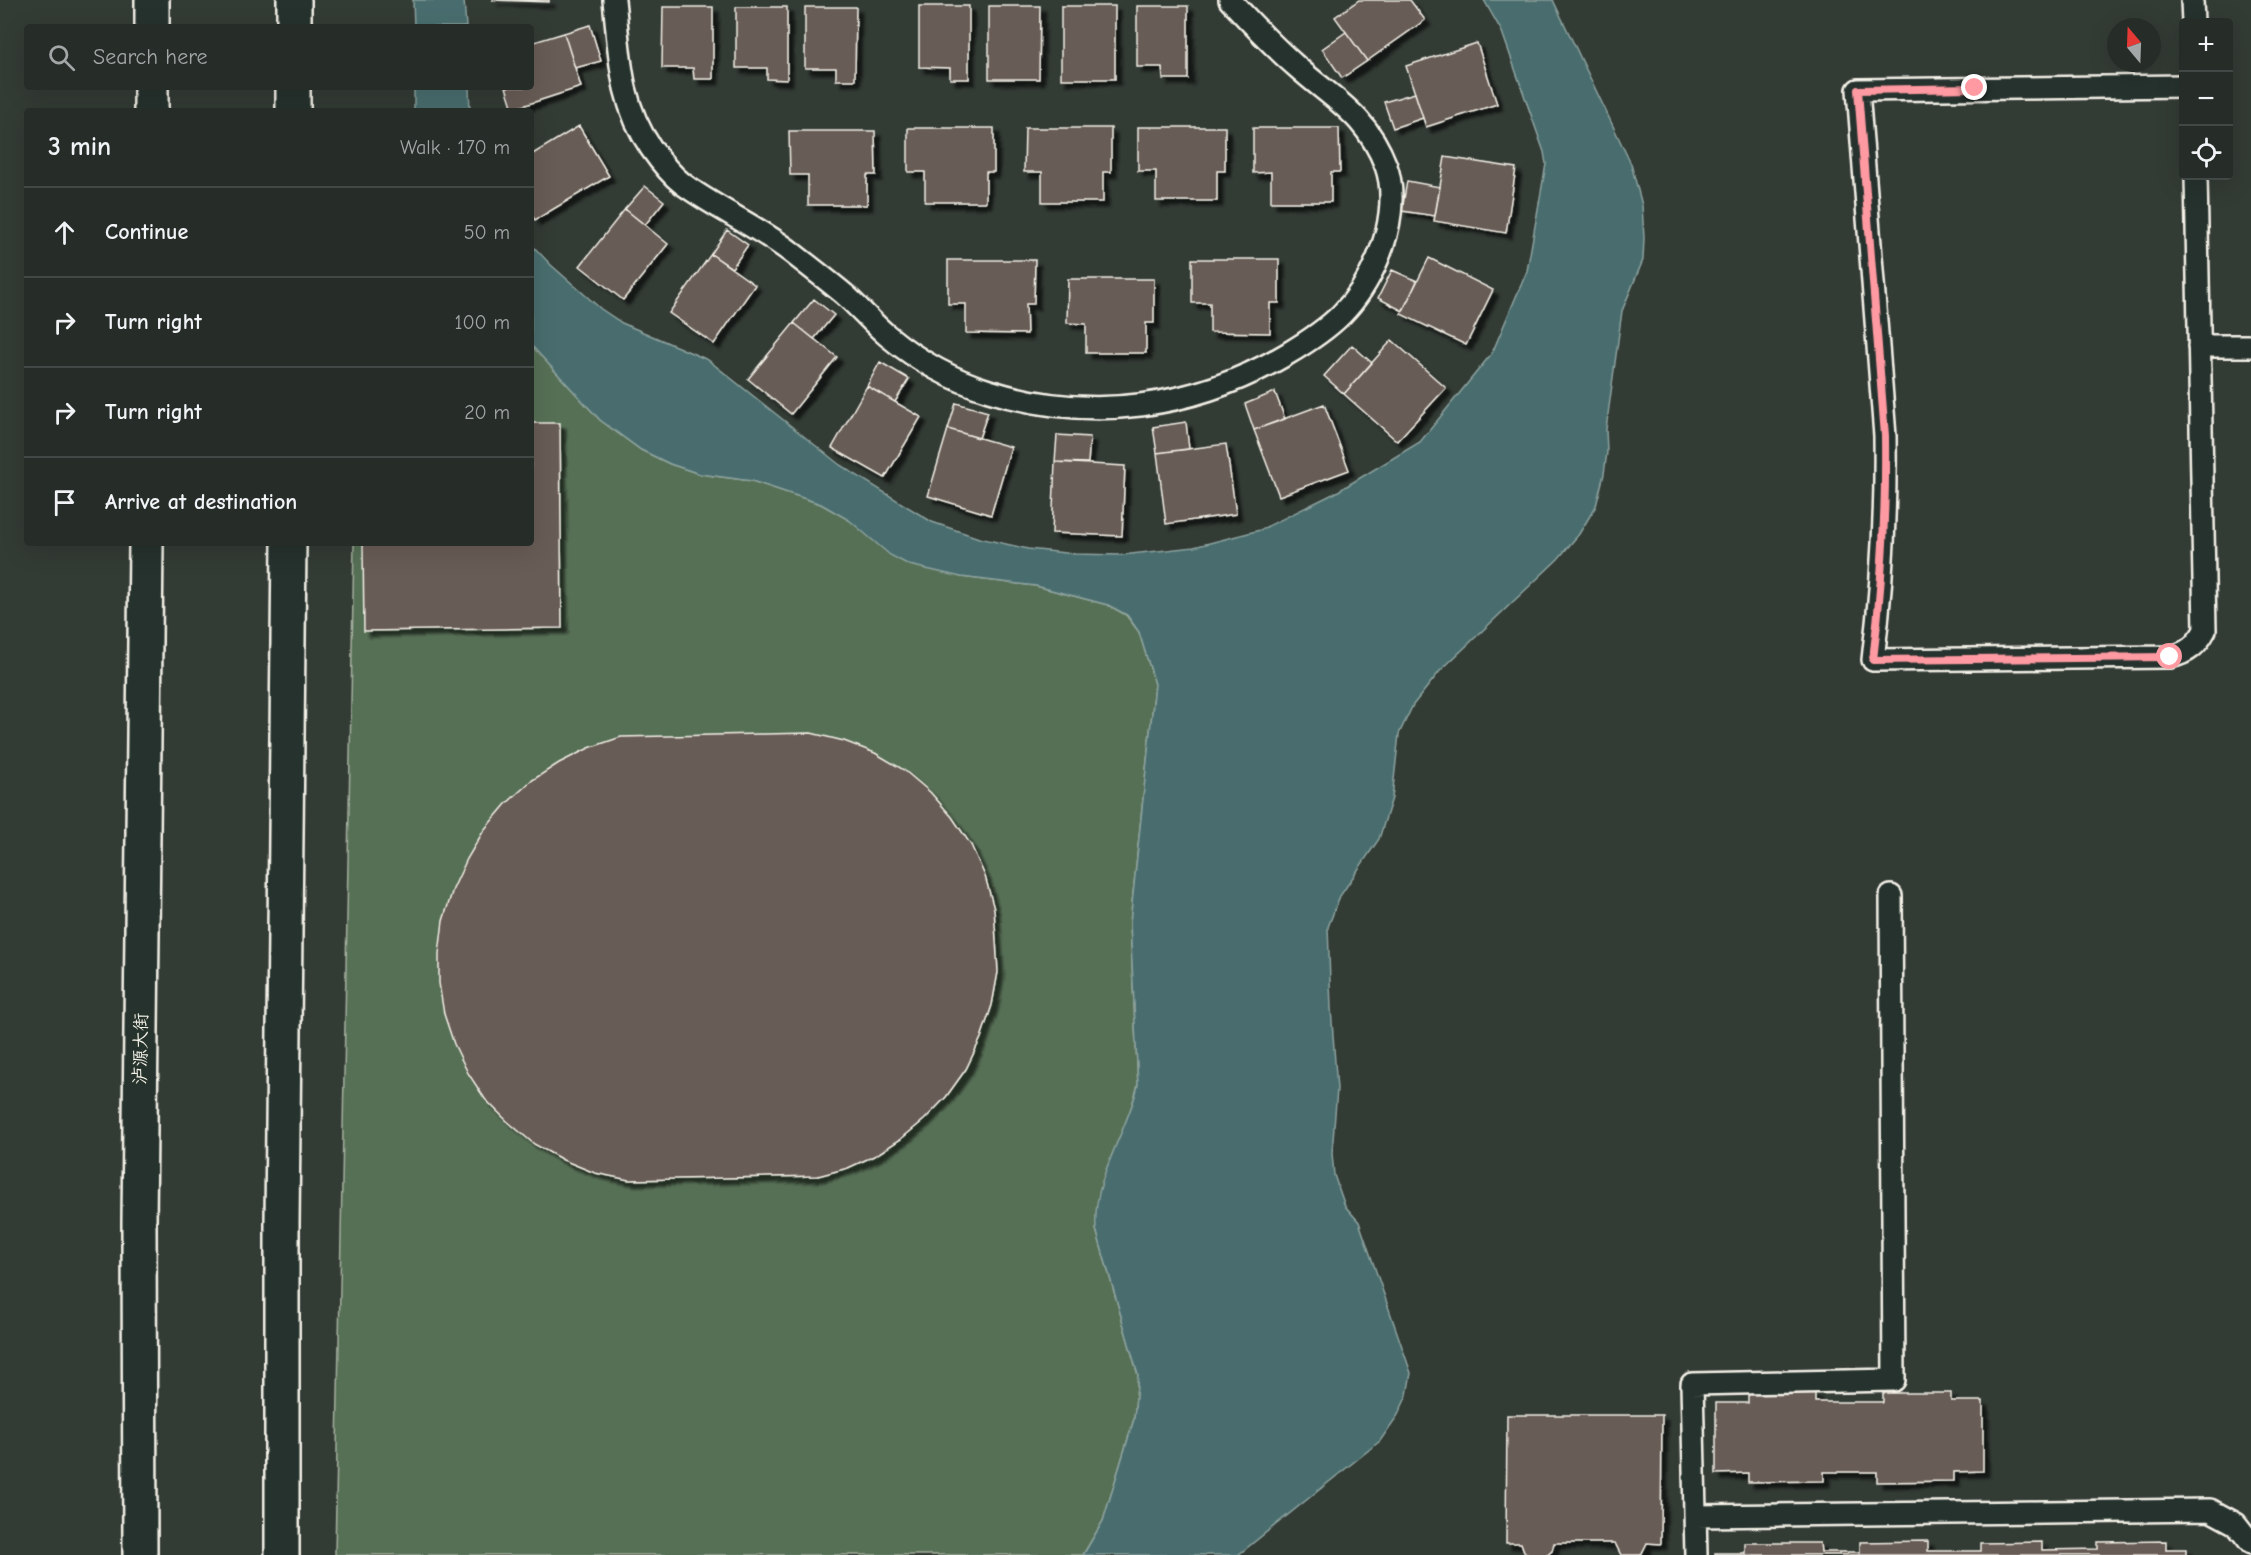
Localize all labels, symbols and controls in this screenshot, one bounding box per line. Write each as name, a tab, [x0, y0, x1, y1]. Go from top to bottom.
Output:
north arrow	[2107, 18, 2161, 72]
map controls	[2179, 18, 2233, 180]
button: +	[2179, 18, 2233, 72]
search box	[24, 24, 534, 90]
icon: search	[45, 41, 78, 74]
text: Search here	[93, 44, 208, 70]
button: −	[2179, 72, 2233, 126]
route end	[1961, 74, 1987, 100]
button: locate	[2179, 126, 2233, 180]
text: 3 min	[48, 132, 111, 162]
text: Walk · 170 m	[400, 136, 510, 159]
icon: ahead	[48, 216, 81, 249]
text: Continue	[105, 219, 188, 245]
text: 50 m	[464, 221, 510, 244]
icon: right	[48, 306, 81, 339]
text: Turn right	[105, 309, 202, 335]
text: 100 m	[455, 311, 510, 334]
icon: right	[48, 396, 81, 429]
text: Turn right	[105, 399, 202, 425]
text: 20 m	[464, 401, 510, 424]
icon: arrive	[48, 486, 81, 519]
text: Arrive at destination	[105, 489, 297, 515]
route start	[2156, 643, 2182, 669]
street label: 泸源大街	[130, 1013, 152, 1085]

